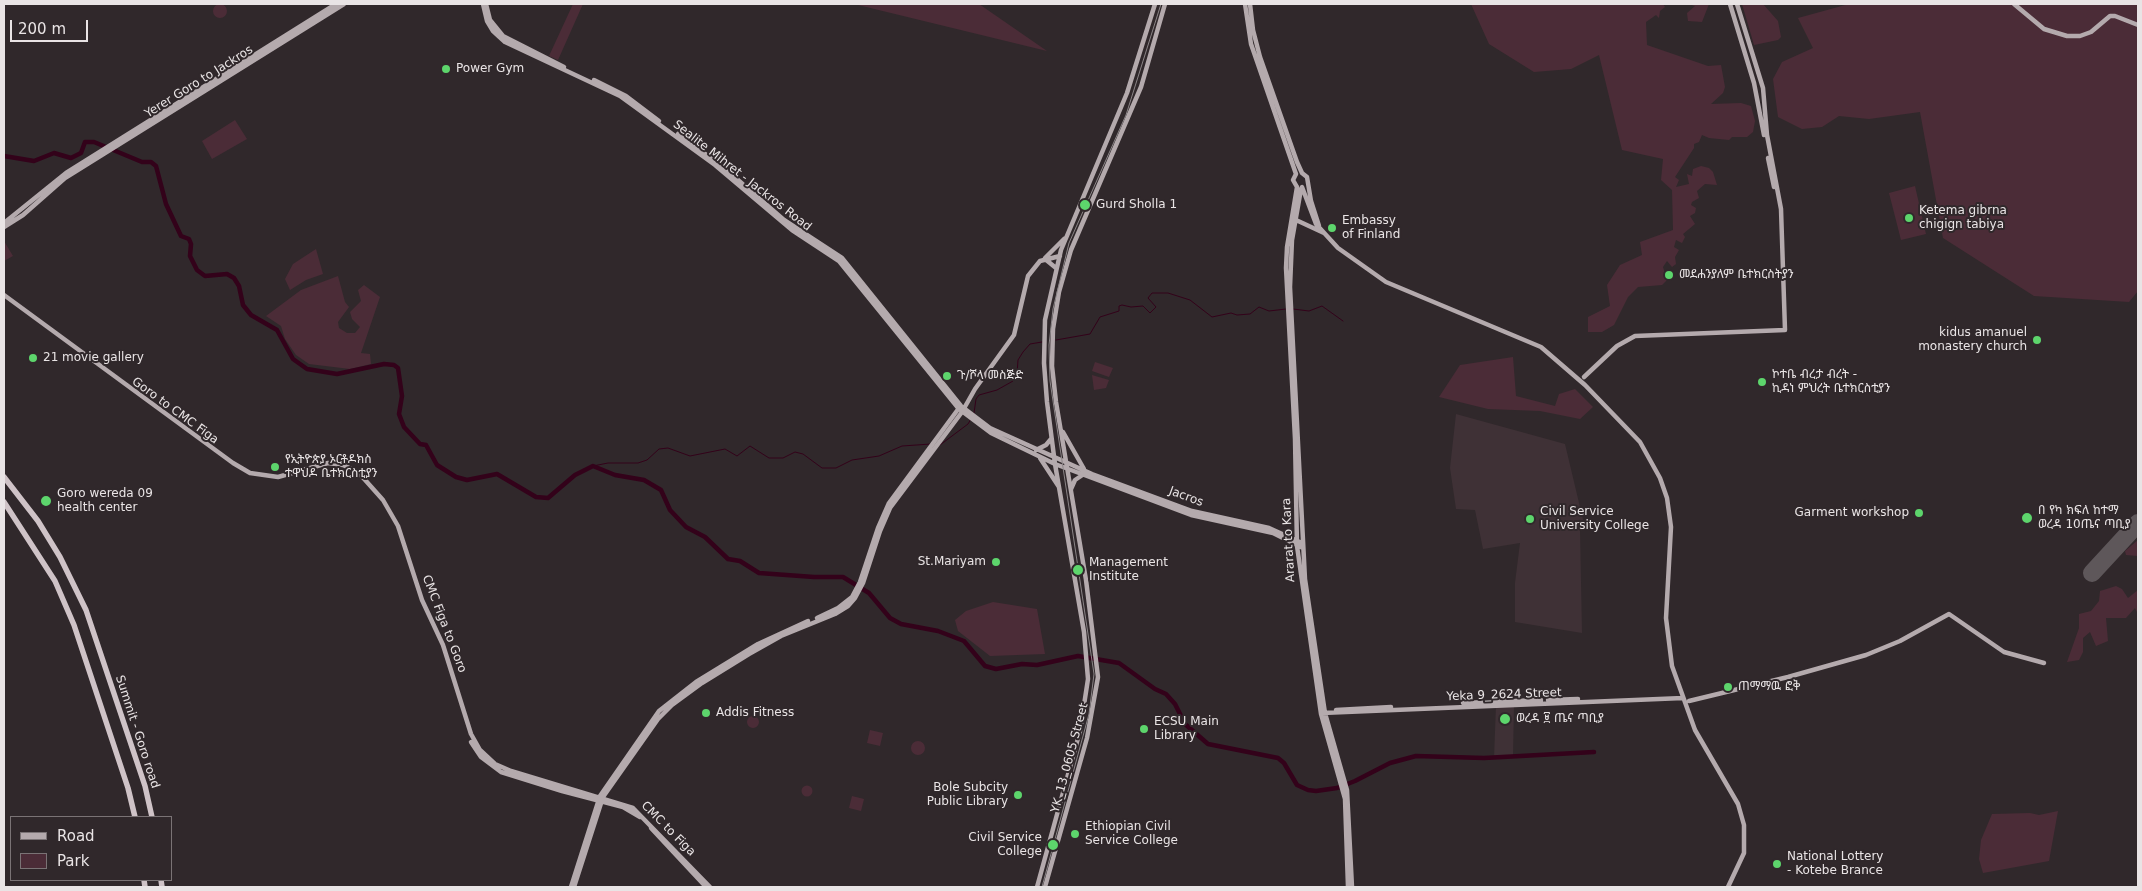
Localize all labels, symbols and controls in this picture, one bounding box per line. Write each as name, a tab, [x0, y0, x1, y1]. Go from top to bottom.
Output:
scale bar	[12, 10, 90, 42]
text: 200 m	[18, 20, 66, 38]
street label: Yerer Goro to Jackros	[142, 43, 256, 121]
place label: Power Gym	[456, 62, 524, 76]
marker: Power Gym	[440, 63, 452, 75]
street label: Sealite Mihret - Jackros Road	[670, 118, 814, 234]
marker: Gurd Sholla 1	[1078, 198, 1092, 212]
place label: Gurd Sholla 1	[1096, 198, 1177, 212]
place label: Ketema gibrna chigign tabiya	[1919, 204, 2007, 232]
marker: Ketema gibrna chigign tabiya	[1903, 212, 1915, 224]
place label: Embassy of Finland	[1342, 214, 1400, 242]
marker: Embassy of Finland	[1326, 222, 1338, 234]
place label: መደሐንያለም ቤተክርስትያን	[1679, 268, 1794, 282]
marker: መደሐንያለም ቤተክርስትያን	[1663, 269, 1675, 281]
place label: kidus amanuel monastery church	[1918, 326, 2027, 354]
marker: kidus amanuel monastery church	[2031, 334, 2043, 346]
place label: 21 movie gallery	[43, 351, 144, 365]
marker: 21 movie gallery	[27, 352, 39, 364]
place label: ኮተቤ ብረታ ብረት - ኪዳነ ምህረት ቤተክርስቲያን	[1772, 368, 1890, 396]
place label: ጉ/ሾላ መስጅድ	[957, 369, 1023, 383]
marker: ጉ/ሾላ መስጅድ	[941, 370, 953, 382]
street label: Goro to CMC Figa	[129, 375, 221, 447]
marker: ኮተቤ ብረታ ብረት - ኪዳነ ምህረት ቤተክርስቲያን	[1756, 376, 1768, 388]
place label: የኢትዮጵያ ኦርቶዶክስ ተዋህዶ ቤተክርስቲያን	[285, 453, 377, 481]
marker: የኢትዮጵያ ኦርቶዶክስ ተዋህዶ ቤተክርስቲያን	[269, 461, 281, 473]
street label: Jacros	[1167, 484, 1205, 510]
place label: Goro wereda 09 health center	[57, 487, 153, 515]
marker: Goro wereda 09 health center	[39, 494, 53, 508]
street label: Ararat to Kara	[1280, 497, 1298, 583]
place label: በ የካ ክፍለ ከተማ ወረዳ 10ጤና ጣቢያ	[2038, 504, 2130, 532]
place label: Civil Service University College	[1540, 505, 1649, 533]
place label: Garment workshop	[1795, 506, 1909, 520]
marker: Garment workshop	[1913, 507, 1925, 519]
marker: በ የካ ክፍለ ከተማ ወረዳ 10ጤና ጣቢያ	[2020, 511, 2034, 525]
marker: Civil Service University College	[1524, 513, 1536, 525]
place label: St.Mariyam	[918, 555, 986, 569]
marker: St.Mariyam	[990, 556, 1002, 568]
place label: Management Institute	[1089, 556, 1168, 584]
marker: Management Institute	[1071, 563, 1085, 577]
street label: CMC Figa to Goro	[419, 573, 469, 675]
street label: Summit - Goro road	[112, 674, 162, 790]
place label: ጠማማዉ ፎቅ	[1738, 680, 1801, 694]
marker: ጠማማዉ ፎቅ	[1722, 681, 1734, 693]
street label: Yeka 9_2624 Street	[1446, 686, 1562, 704]
street label: YK_13_0605 Street	[1048, 701, 1092, 815]
place label: Addis Fitness	[716, 706, 794, 720]
marker: Addis Fitness	[700, 707, 712, 719]
marker: ወረዳ ፱ ጤና ጣቢያ	[1498, 712, 1512, 726]
place label: ወረዳ ፱ ጤና ጣቢያ	[1516, 712, 1604, 726]
place label: ECSU Main Library	[1154, 715, 1219, 743]
marker: ECSU Main Library	[1138, 723, 1150, 735]
place label: Bole Subcity Public Library	[927, 781, 1008, 809]
marker: Bole Subcity Public Library	[1012, 789, 1024, 801]
street label: CMC to Figa	[638, 799, 698, 859]
legend	[10, 816, 172, 881]
place label: Ethiopian Civil Service College	[1085, 820, 1178, 848]
text: Road	[57, 827, 95, 845]
marker: Ethiopian Civil Service College	[1069, 828, 1081, 840]
place label: Civil Service College	[968, 831, 1042, 859]
marker: Civil Service College	[1046, 838, 1060, 852]
place label: National Lottery - Kotebe Brance	[1787, 850, 1883, 878]
text: Park	[57, 852, 89, 870]
marker: National Lottery - Kotebe Brance	[1771, 858, 1783, 870]

